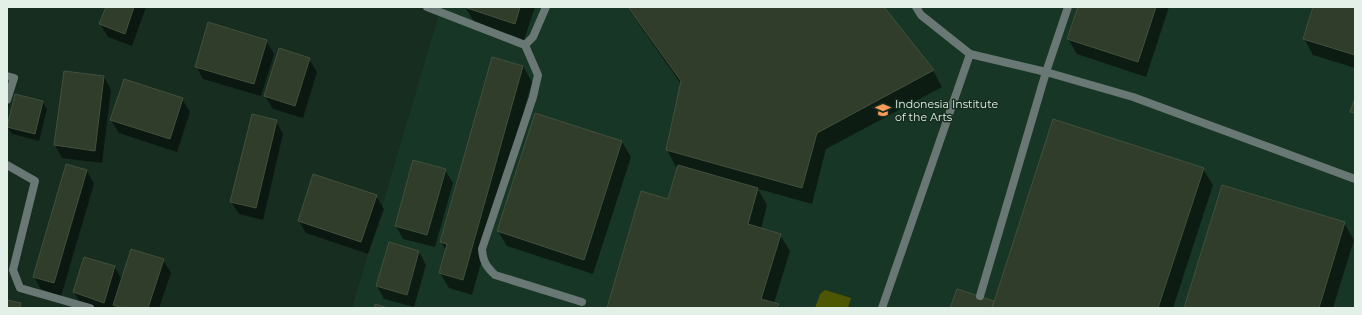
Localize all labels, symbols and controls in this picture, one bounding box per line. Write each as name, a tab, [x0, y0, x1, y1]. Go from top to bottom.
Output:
place label: Indonesia Institute of the Arts	[895, 97, 998, 124]
school or university icon: Indonesia Institute of the Arts	[874, 101, 892, 119]

